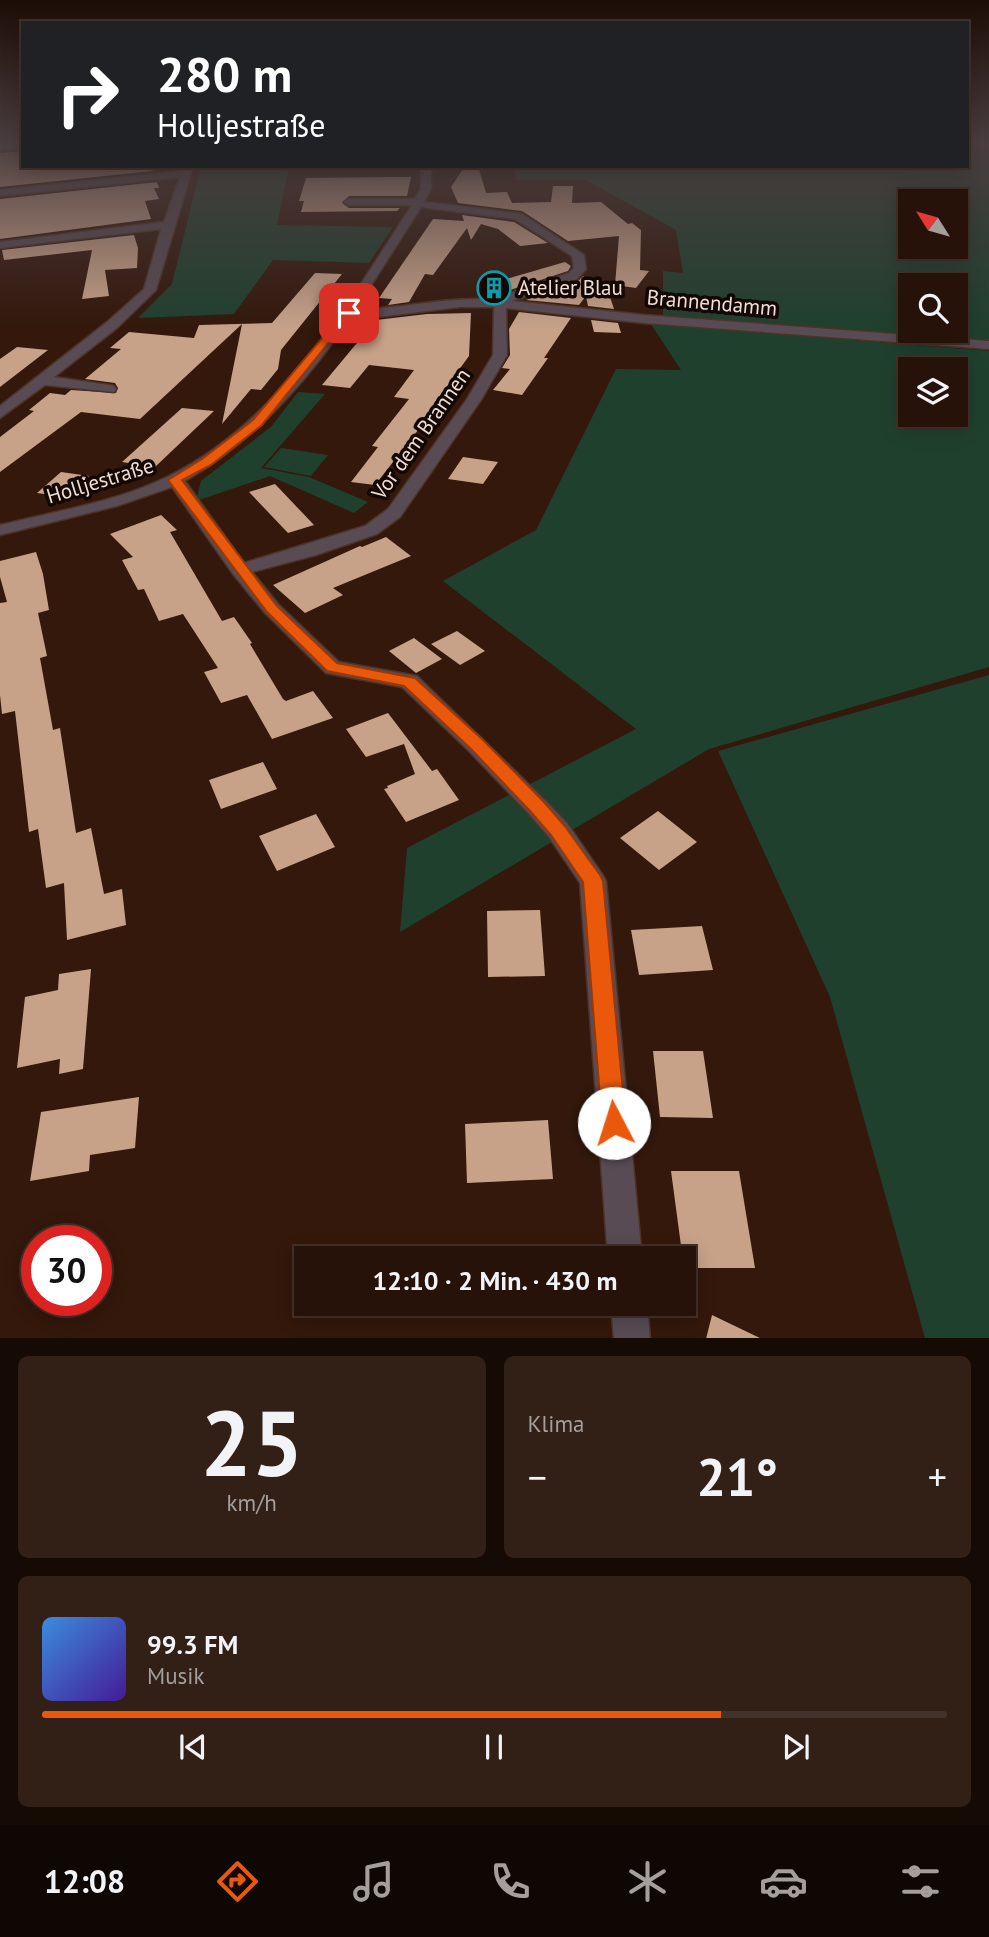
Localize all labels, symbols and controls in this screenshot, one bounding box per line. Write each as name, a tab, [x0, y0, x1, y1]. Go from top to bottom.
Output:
text: 280 m	[157, 42, 292, 106]
icon: right	[42, 49, 133, 140]
text: Holljestraße	[157, 104, 325, 146]
north arrow	[898, 189, 968, 259]
map controls	[898, 189, 968, 427]
building icon: Atelier Blau	[475, 269, 513, 307]
button: search	[898, 273, 968, 343]
place label: Atelier Blau	[518, 274, 623, 301]
pin	[319, 283, 379, 343]
street label: Brannendamm	[646, 283, 778, 322]
icon: arrive	[330, 294, 368, 332]
button: layers	[898, 357, 968, 427]
street label: Vor dem Brannen	[365, 363, 476, 505]
street label: Holljestraße	[43, 451, 157, 510]
position arrow	[577, 1086, 651, 1160]
speed limit sign: 30	[21, 1225, 112, 1316]
text: 12:10 · 2 Min. · 430 m	[372, 1264, 618, 1297]
text: 25	[200, 1383, 303, 1501]
text: Klima	[528, 1409, 585, 1438]
text: 21°	[696, 1443, 778, 1510]
text: −	[528, 1452, 547, 1501]
text: +	[928, 1452, 947, 1501]
text: km/h	[227, 1488, 277, 1517]
text: 99.3 FM	[147, 1628, 238, 1661]
text: Musik	[147, 1661, 204, 1690]
icon: previous	[174, 1728, 212, 1766]
icon: pause	[475, 1728, 513, 1766]
icon: next	[777, 1728, 815, 1766]
icon: directions	[213, 1857, 262, 1906]
icon: music	[349, 1857, 398, 1906]
icon: phone	[486, 1857, 535, 1906]
icon: climate	[623, 1857, 672, 1906]
icon: car	[759, 1857, 808, 1906]
icon: filters	[896, 1857, 945, 1906]
text: 12:08	[44, 1860, 125, 1902]

